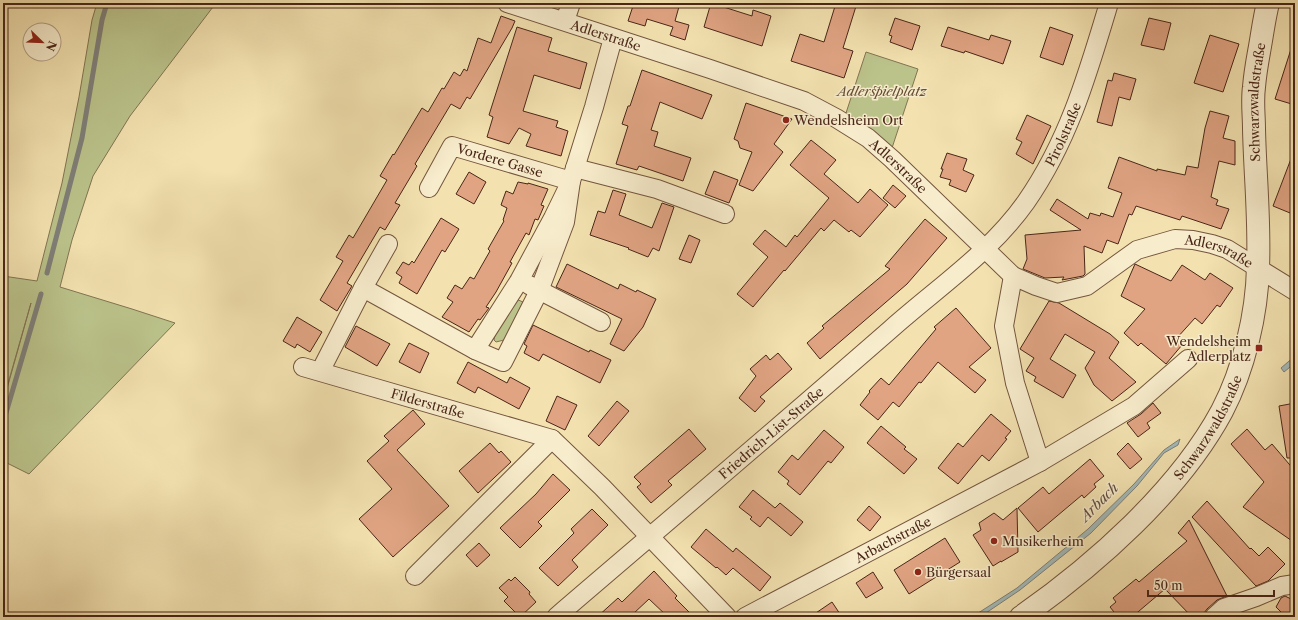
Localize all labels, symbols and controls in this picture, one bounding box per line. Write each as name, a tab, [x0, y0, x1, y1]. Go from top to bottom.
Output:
street label: Adlerstraße	[568, 16, 643, 54]
north arrow	[22, 22, 62, 62]
text: N	[43, 39, 60, 53]
street label: Schwarzwaldstraße	[1245, 41, 1269, 162]
park label: Adlerspielplatz	[835, 83, 928, 99]
street label: Pirolstraße	[1042, 100, 1084, 169]
place label: Wendelsheim Ort	[793, 112, 903, 128]
marker: Wendelsheim Ort	[781, 115, 791, 125]
street label: Adlerstraße	[866, 135, 930, 197]
street label: Vordere Gasse	[454, 140, 545, 180]
street label: Adlerstraße	[1183, 231, 1256, 271]
place label: Wendelsheim Adlerplatz	[1165, 333, 1251, 364]
marker: Wendelsheim Adlerplatz	[1254, 343, 1264, 353]
street label: Schwarzwaldstraße	[1170, 373, 1245, 483]
street label: Friedrich-List-Straße	[715, 384, 827, 482]
street label: Filderstraße	[389, 385, 466, 421]
water label: Arbach	[1075, 479, 1122, 526]
street label: Arbachstraße	[851, 513, 934, 566]
place label: Musikerheim	[1002, 533, 1084, 549]
marker: Musikerheim	[989, 536, 999, 546]
place label: Bürgersaal	[926, 564, 991, 580]
marker: Bürgersaal	[913, 567, 923, 577]
scale bar	[1148, 572, 1274, 598]
text: 50 m	[1154, 578, 1183, 593]

